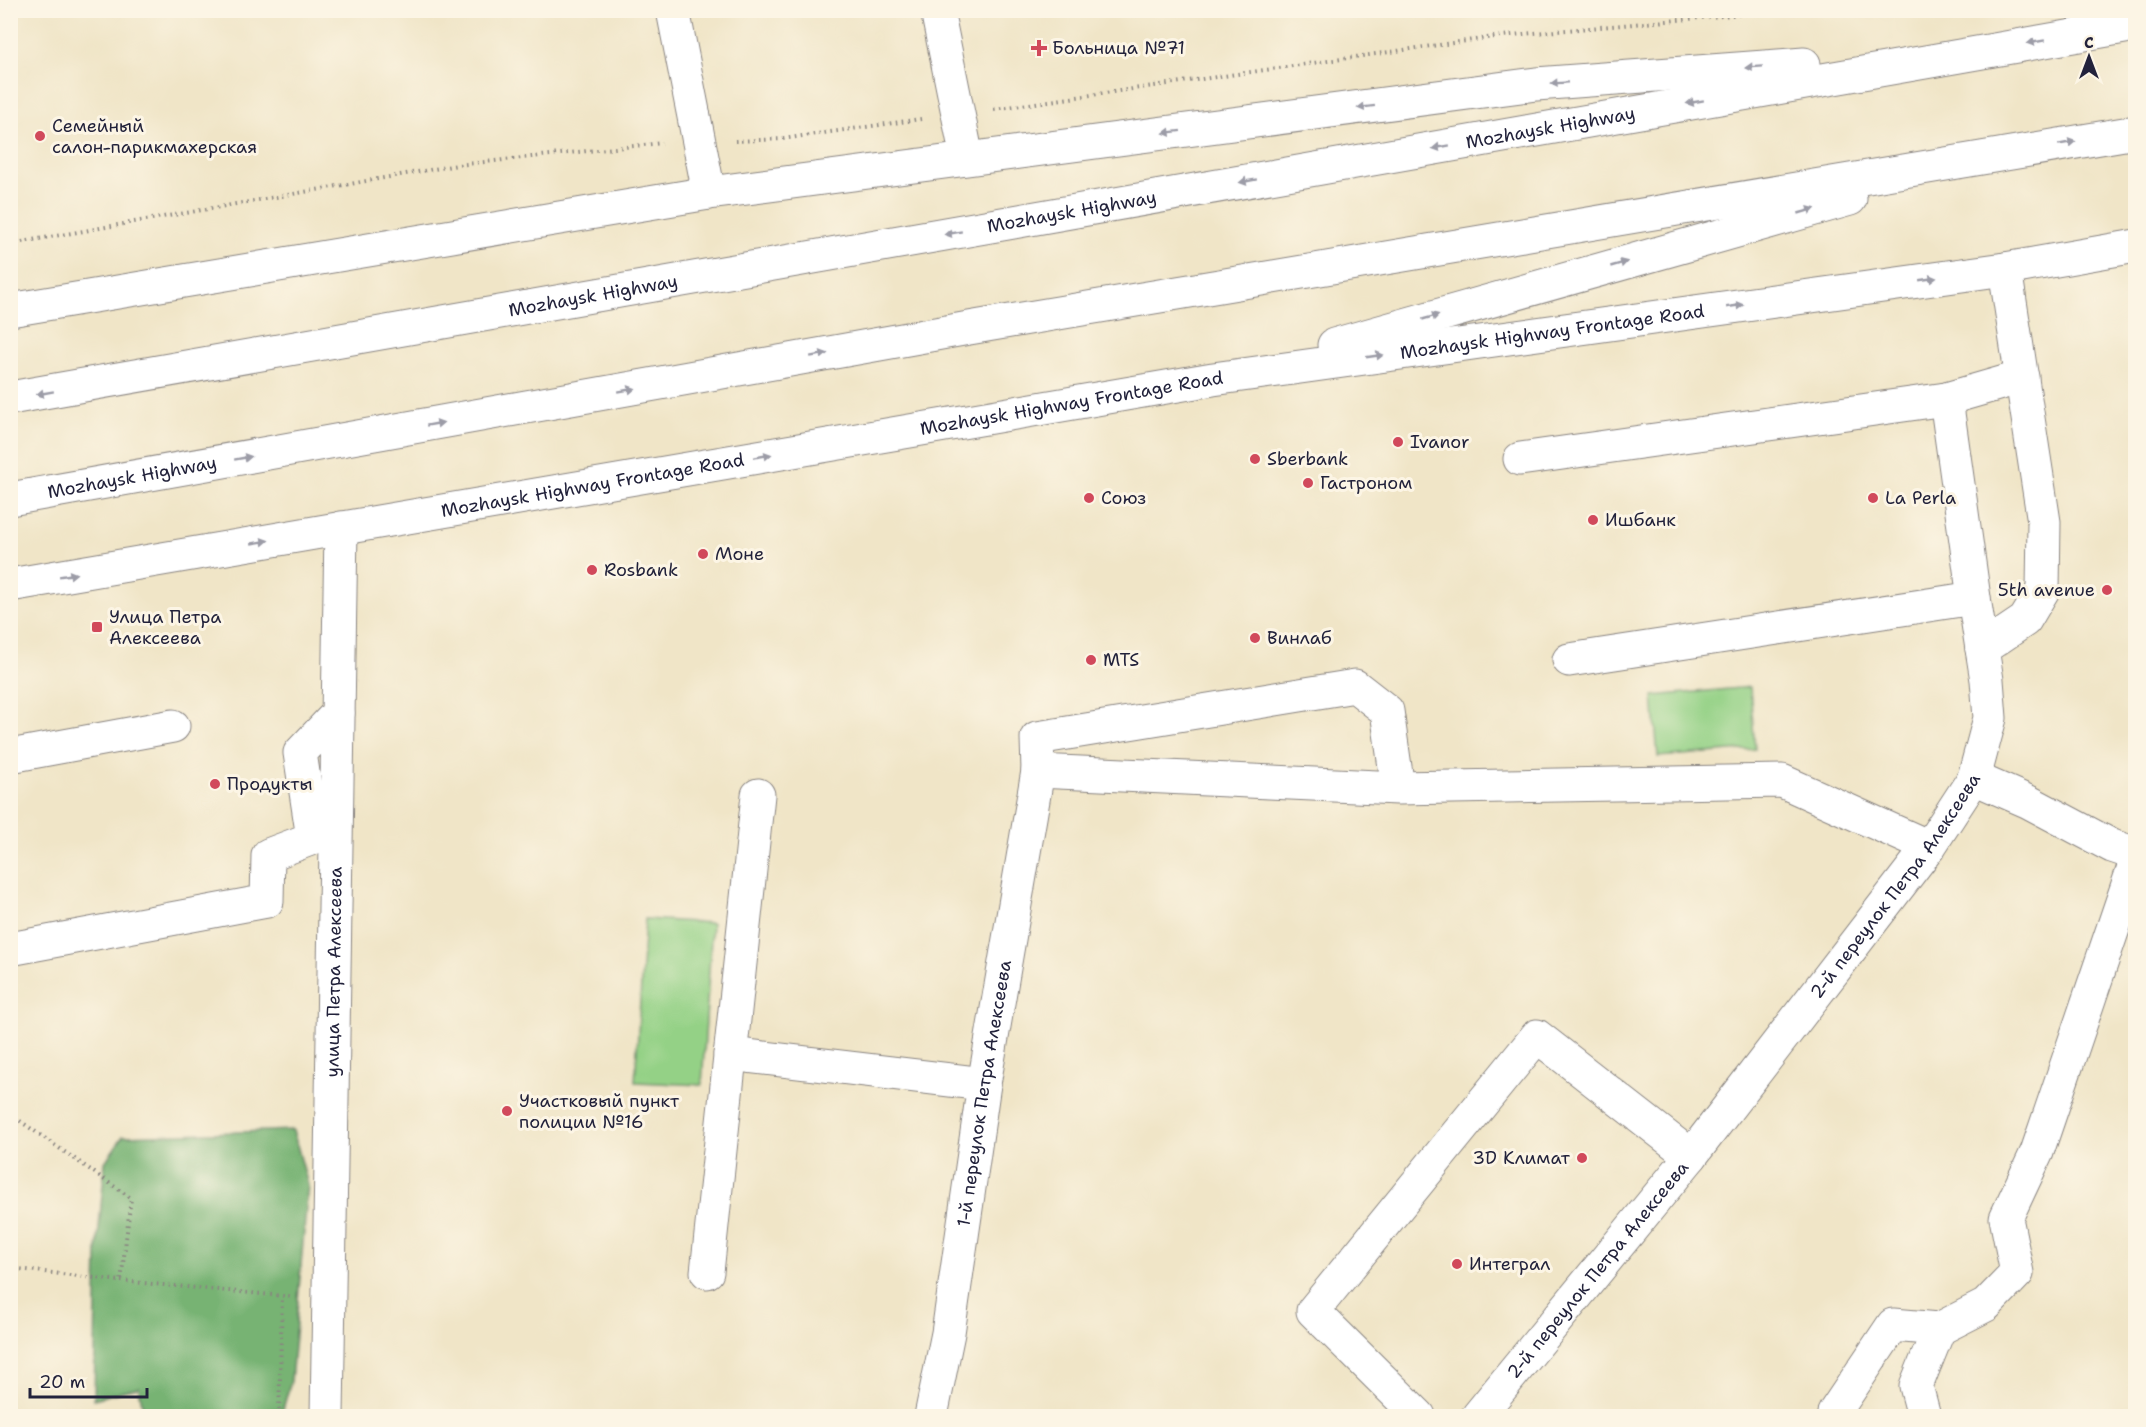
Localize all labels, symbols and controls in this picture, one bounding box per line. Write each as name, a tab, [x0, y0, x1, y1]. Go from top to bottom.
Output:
north arrow	[2059, 27, 2119, 87]
text: С	[2084, 32, 2094, 53]
place label: Больница №71	[1052, 36, 1185, 60]
one-way arrow	[2027, 38, 2046, 47]
marker: Больница №71	[1030, 39, 1048, 57]
one-way arrow	[1744, 63, 1763, 72]
one-way arrow	[1550, 78, 1569, 88]
one-way arrow	[1685, 98, 1704, 107]
street label: Mozhaysk Highway	[1464, 101, 1637, 154]
one-way arrow	[1356, 102, 1375, 111]
place label: Семейный салон-парикмахерская	[52, 114, 257, 159]
one-way arrow	[1163, 127, 1182, 136]
marker: Семейный салон-парикмахерская	[33, 129, 47, 143]
one-way arrow	[2058, 139, 2077, 148]
one-way arrow	[1431, 143, 1450, 152]
one-way arrow	[1239, 177, 1258, 186]
street label: Mozhaysk Highway	[985, 185, 1158, 238]
one-way arrow	[1798, 206, 1816, 215]
one-way arrow	[943, 229, 962, 238]
one-way arrow	[1610, 259, 1628, 268]
street label: Mozhaysk Highway	[507, 269, 680, 322]
one-way arrow	[1919, 275, 1938, 284]
street label: Mozhaysk Highway Frontage Road	[1398, 299, 1706, 365]
one-way arrow	[1726, 302, 1745, 311]
one-way arrow	[1423, 312, 1441, 321]
one-way arrow	[810, 350, 829, 359]
one-way arrow	[1366, 352, 1385, 361]
street label: Mozhaysk Highway Frontage Road	[918, 366, 1225, 441]
one-way arrow	[618, 385, 637, 394]
one-way arrow	[35, 388, 54, 397]
one-way arrow	[426, 419, 445, 428]
place label: Ivanor	[1410, 430, 1470, 454]
marker: Ivanor	[1391, 435, 1405, 449]
place label: Sberbank	[1267, 447, 1348, 471]
street label: Mozhaysk Highway Frontage Road	[439, 448, 746, 523]
street label: Mozhaysk Highway	[46, 450, 219, 504]
one-way arrow	[754, 452, 773, 461]
marker: Sberbank	[1248, 452, 1262, 466]
one-way arrow	[234, 453, 253, 462]
place label: Гастроном	[1320, 471, 1412, 495]
marker: Гастроном	[1301, 476, 1315, 490]
place label: Союз	[1101, 486, 1146, 510]
place label: La Perla	[1885, 486, 1956, 510]
marker: Союз	[1082, 491, 1096, 505]
marker: La Perla	[1866, 491, 1880, 505]
place label: Ишбанк	[1605, 508, 1676, 532]
marker: Ишбанк	[1586, 513, 1600, 527]
one-way arrow	[251, 537, 270, 546]
place label: Моне	[715, 542, 764, 566]
marker: Моне	[696, 547, 710, 561]
place label: Rosbank	[604, 558, 678, 582]
marker: Rosbank	[585, 563, 599, 577]
one-way arrow	[59, 570, 78, 579]
place label: 5th avenue	[1998, 578, 2095, 602]
marker: 5th avenue	[2100, 583, 2114, 597]
place label: Улица Петра Алексеева	[109, 605, 222, 650]
marker: Улица Петра Алексеева	[90, 620, 104, 634]
place label: Винлаб	[1267, 626, 1332, 650]
marker: Винлаб	[1248, 631, 1262, 645]
place label: MTS	[1103, 648, 1139, 672]
marker: MTS	[1084, 653, 1098, 667]
street label: 2-й переулок Петра Алексеева	[1805, 768, 1986, 1003]
place label: Продукты	[227, 772, 313, 796]
marker: Продукты	[208, 777, 222, 791]
street label: улица Петра Алексеева	[320, 867, 348, 1078]
street label: 1-й переулок Петра Алексеева	[951, 958, 1017, 1228]
place label: Участковый пункт полиции №16	[519, 1089, 680, 1134]
marker: Участковый пункт полиции №16	[500, 1104, 514, 1118]
place label: 3D Климат	[1473, 1146, 1571, 1170]
marker: 3D Климат	[1575, 1151, 1589, 1165]
street label: 2-й переулок Петра Алексеева	[1502, 1156, 1694, 1383]
place label: Интеграл	[1469, 1252, 1550, 1276]
marker: Интеграл	[1450, 1257, 1464, 1271]
scale bar	[30, 1361, 147, 1399]
text: 20 m	[39, 1370, 85, 1394]

